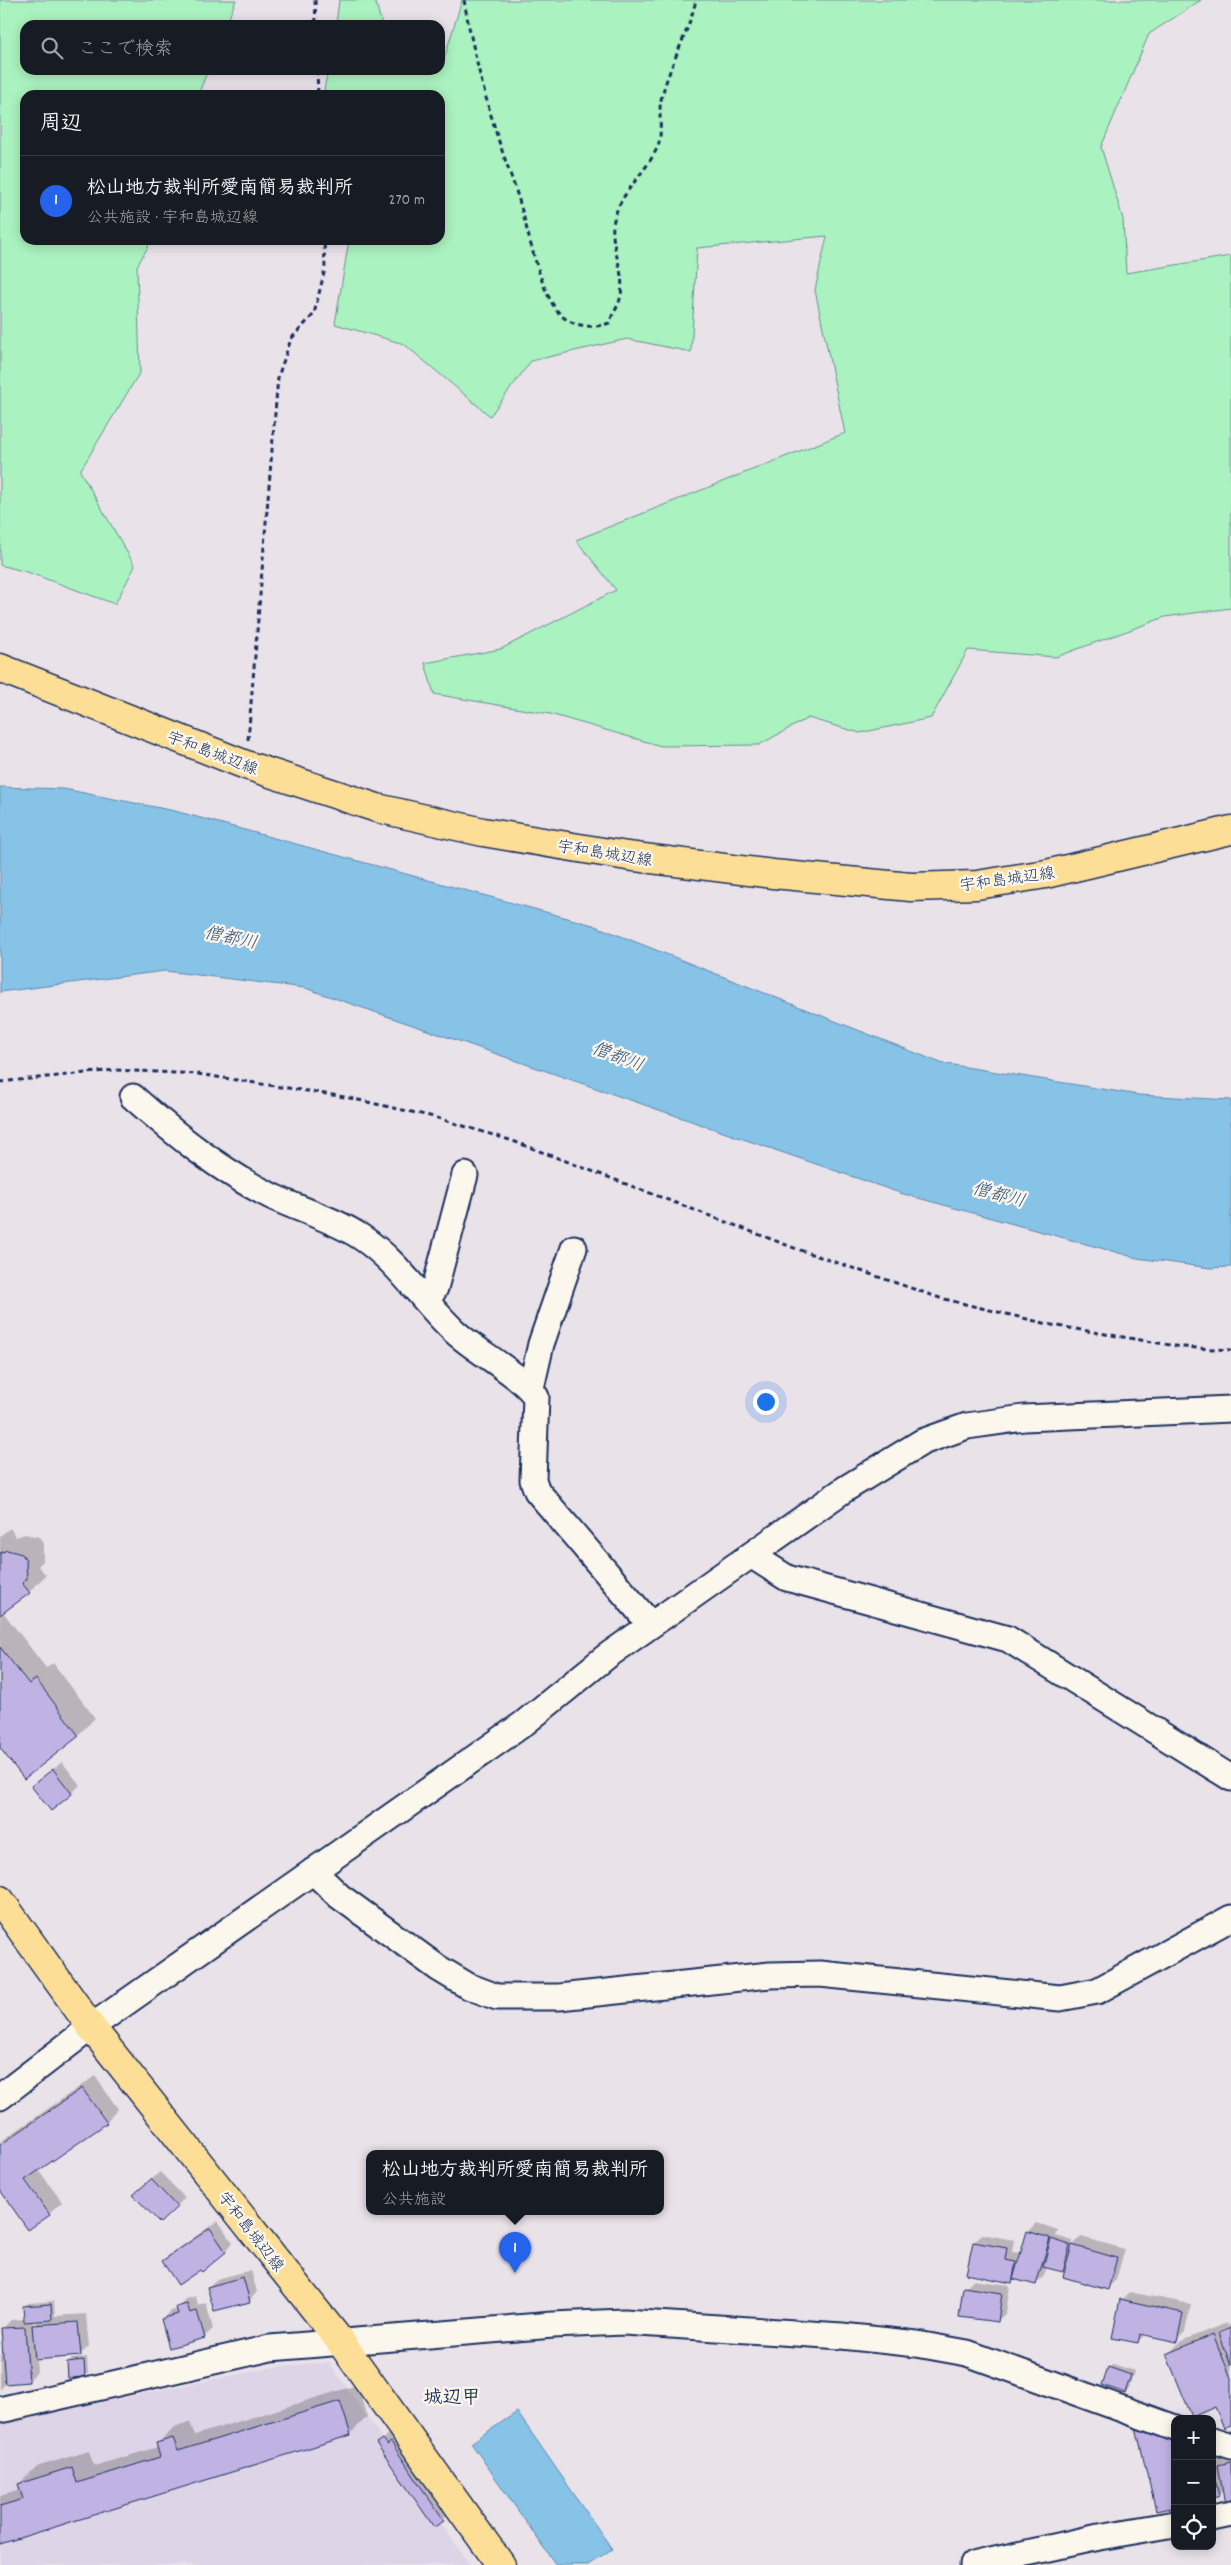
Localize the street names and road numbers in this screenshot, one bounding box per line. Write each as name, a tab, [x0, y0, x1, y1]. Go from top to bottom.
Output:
street label: 宇和島城辺線	[163, 726, 261, 782]
street label: 宇和島城辺線	[555, 836, 654, 873]
street label: 宇和島城辺線	[958, 862, 1056, 899]
street label: 宇和島城辺線	[211, 2188, 289, 2277]

